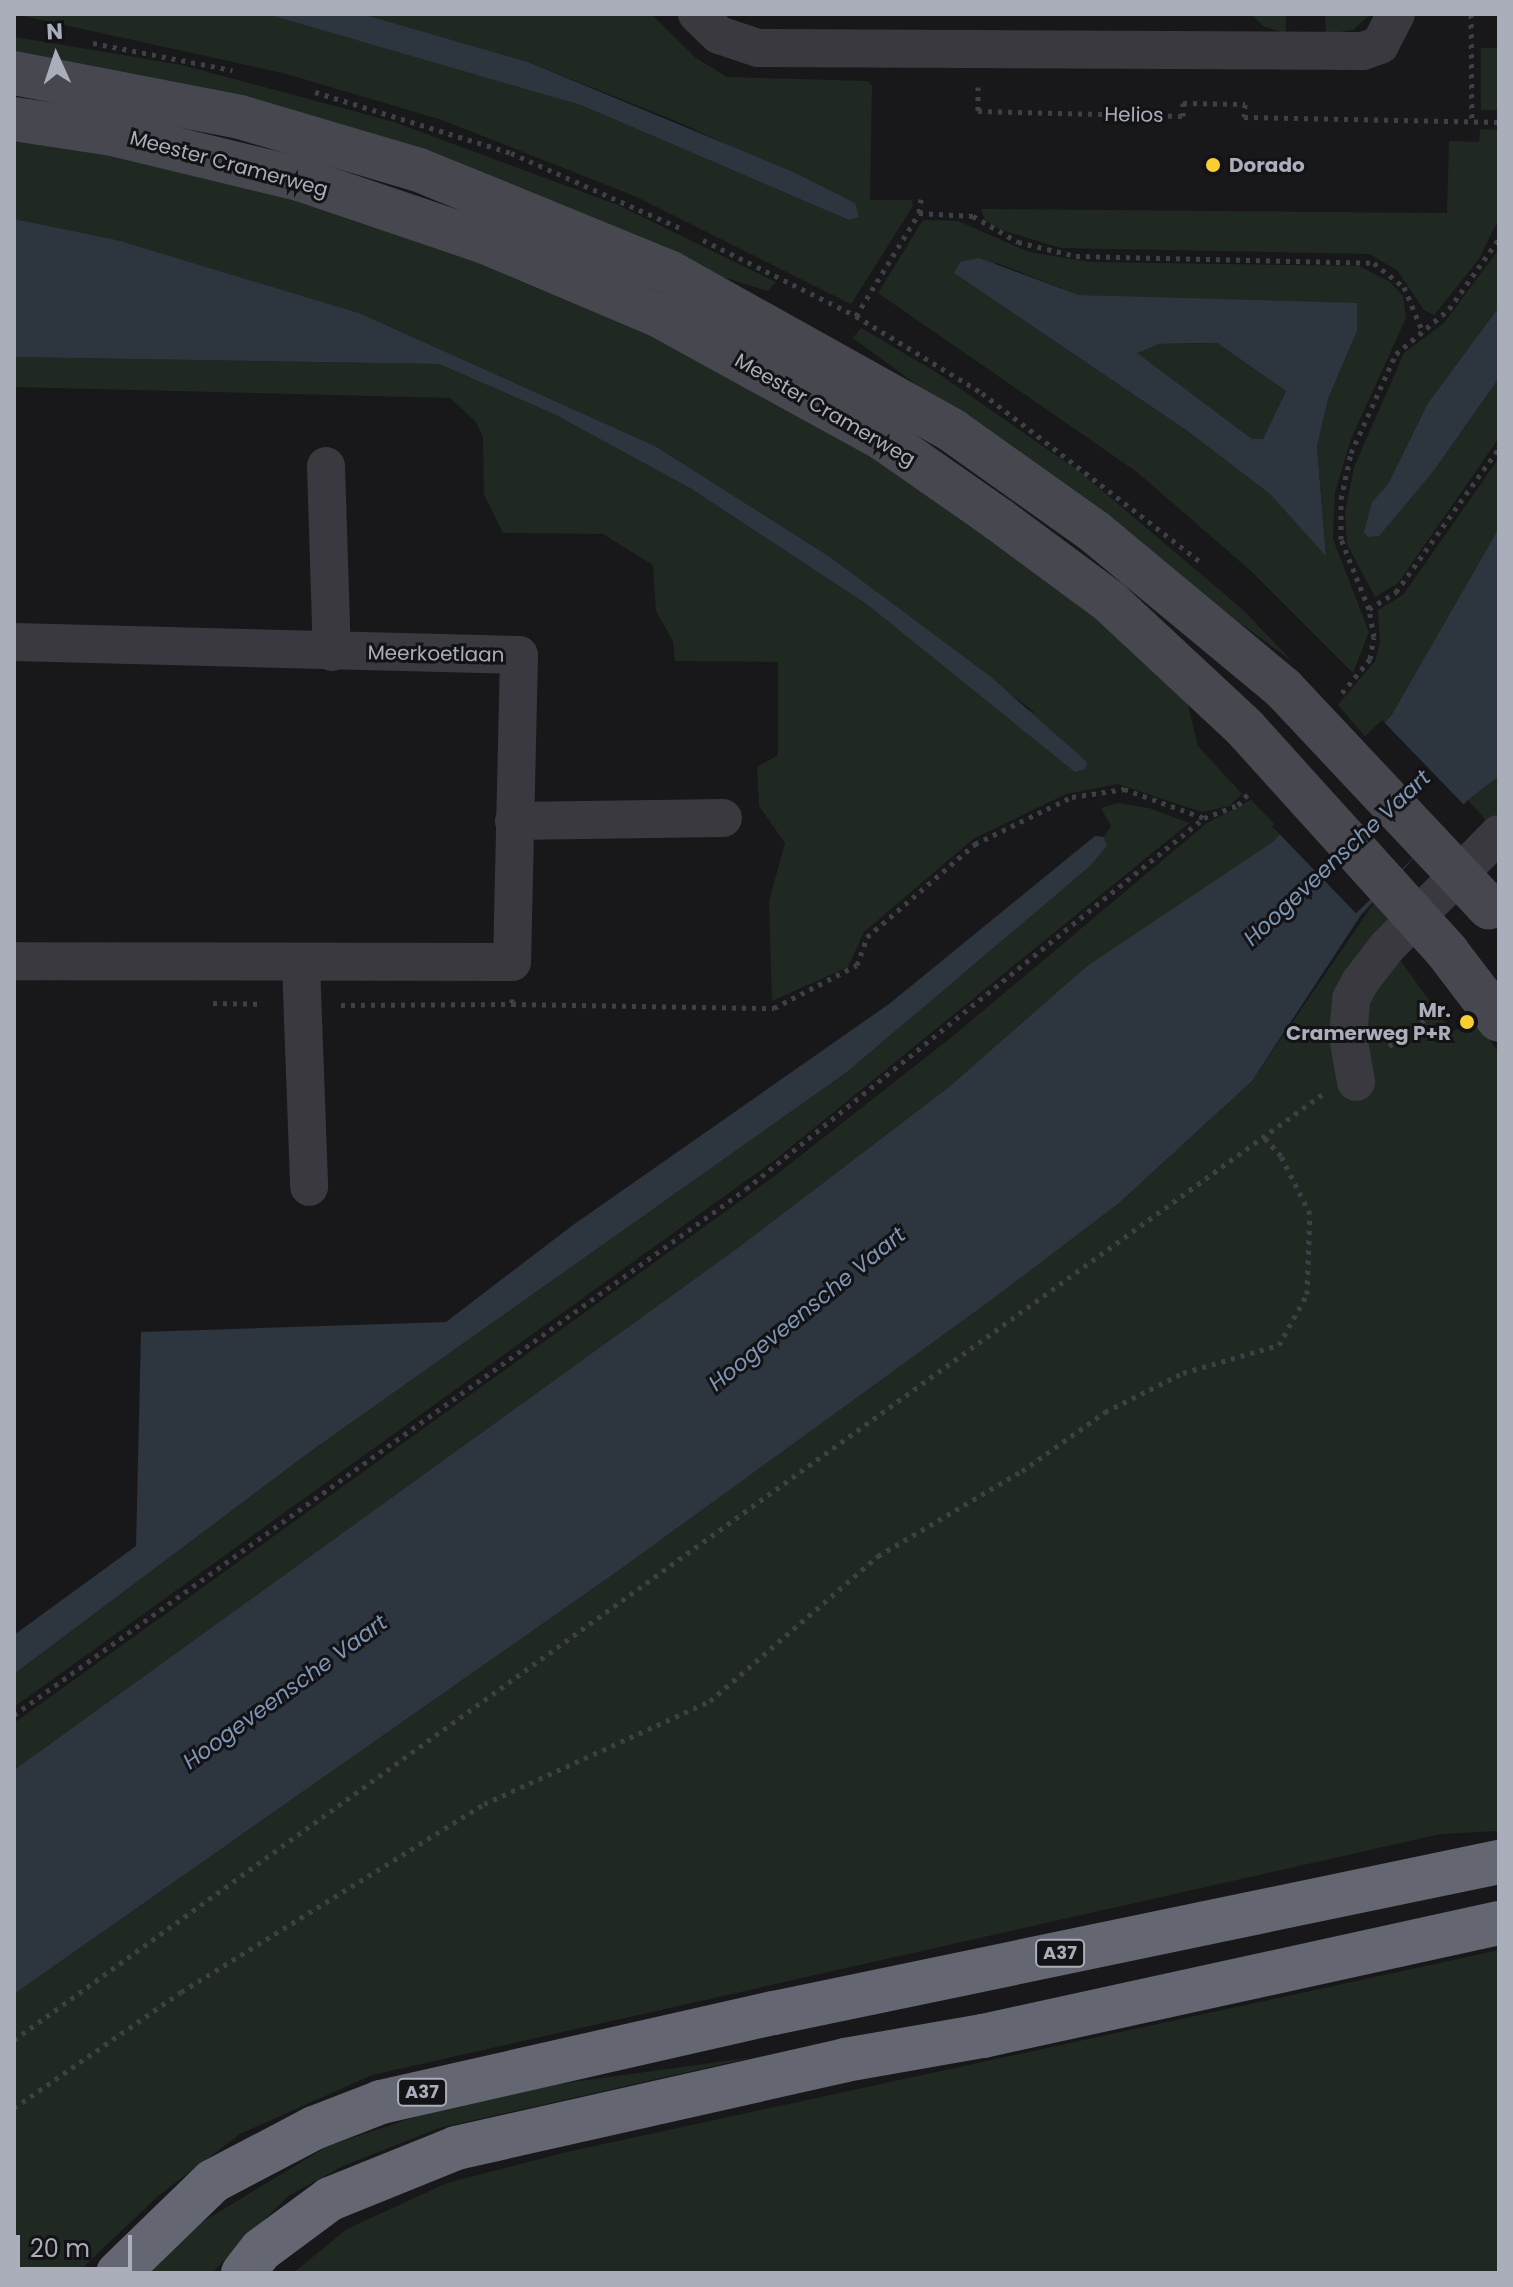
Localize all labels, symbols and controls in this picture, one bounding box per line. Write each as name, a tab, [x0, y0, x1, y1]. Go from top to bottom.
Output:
north arrow	[16, 16, 96, 96]
text: N	[46, 16, 64, 47]
street label: Helios	[1104, 102, 1164, 128]
street label: Meester Cramerweg	[127, 126, 331, 202]
place label: Dorado	[1229, 153, 1305, 177]
marker: Dorado	[1204, 156, 1222, 174]
street label: Meester Cramerweg	[731, 349, 919, 471]
street label: Meerkoetlaan	[367, 641, 505, 667]
water label: Hoogeveensche Vaart	[1238, 765, 1436, 951]
place label: Mr. Cramerweg P+R	[1286, 998, 1451, 1045]
marker: Mr. Cramerweg P+R	[1458, 1013, 1476, 1031]
water label: Hoogeveensche Vaart	[703, 1221, 911, 1397]
water label: Hoogeveensche Vaart	[178, 1609, 392, 1775]
road number: A37	[1034, 1939, 1086, 1967]
road number: A37	[396, 2078, 448, 2106]
scale bar	[20, 2219, 136, 2269]
text: 20 m	[30, 2232, 90, 2265]

